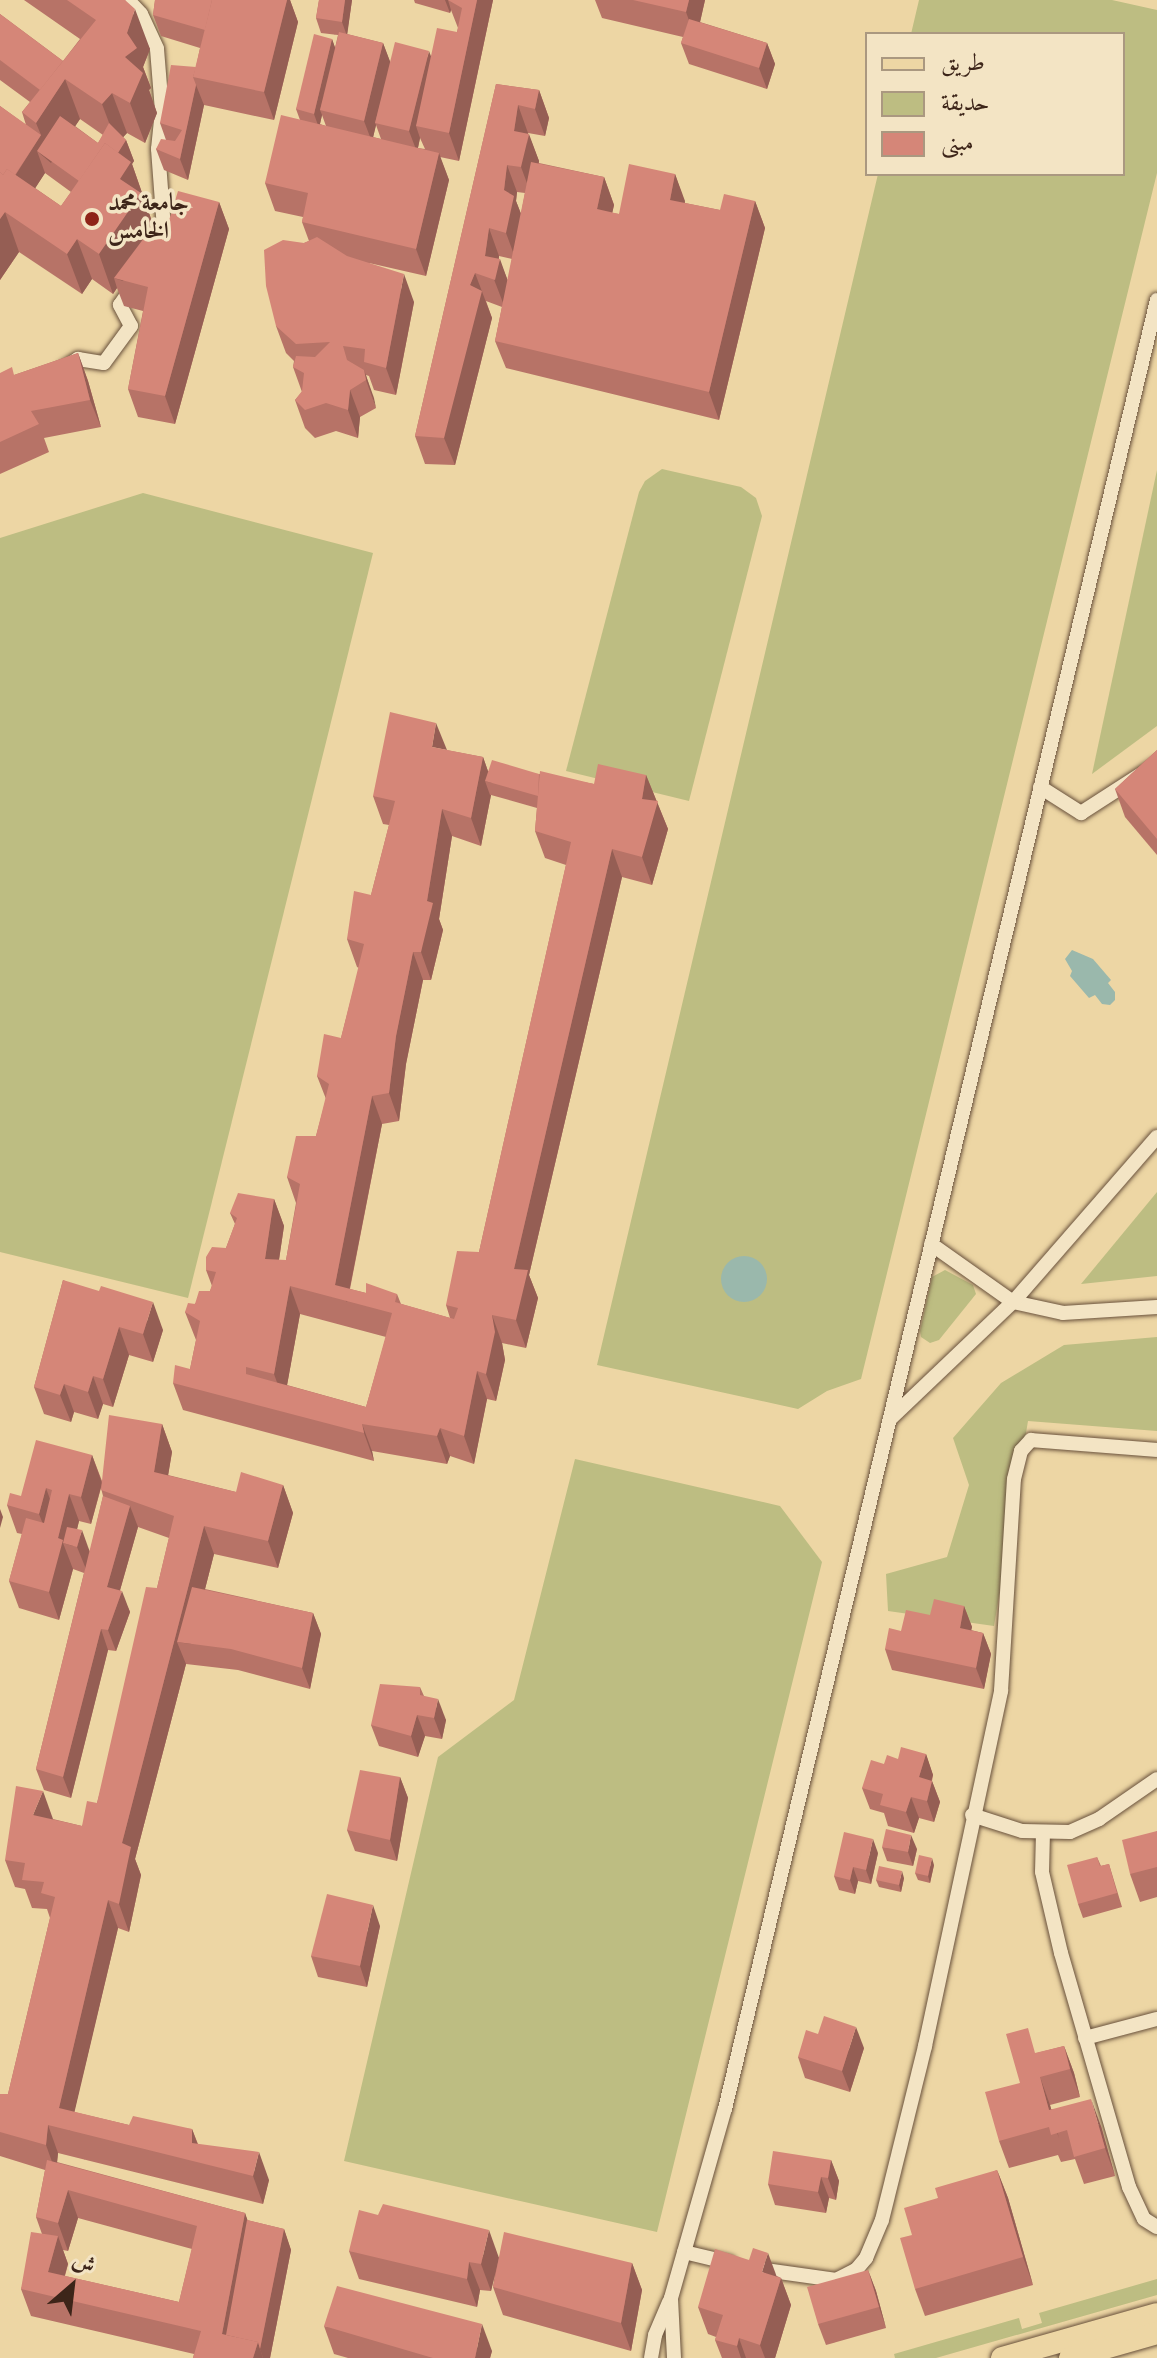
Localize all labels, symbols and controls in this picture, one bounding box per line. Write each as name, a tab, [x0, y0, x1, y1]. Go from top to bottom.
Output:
legend	[865, 32, 1125, 176]
text: طريق	[941, 47, 985, 81]
text: حديقة	[941, 87, 990, 121]
text: مبنى	[941, 127, 974, 161]
place label: جامعة محمد الخامس	[108, 191, 189, 247]
marker: جامعة محمد الخامس	[83, 210, 101, 228]
north arrow	[32, 2246, 112, 2326]
text: ش	[67, 2246, 100, 2283]

